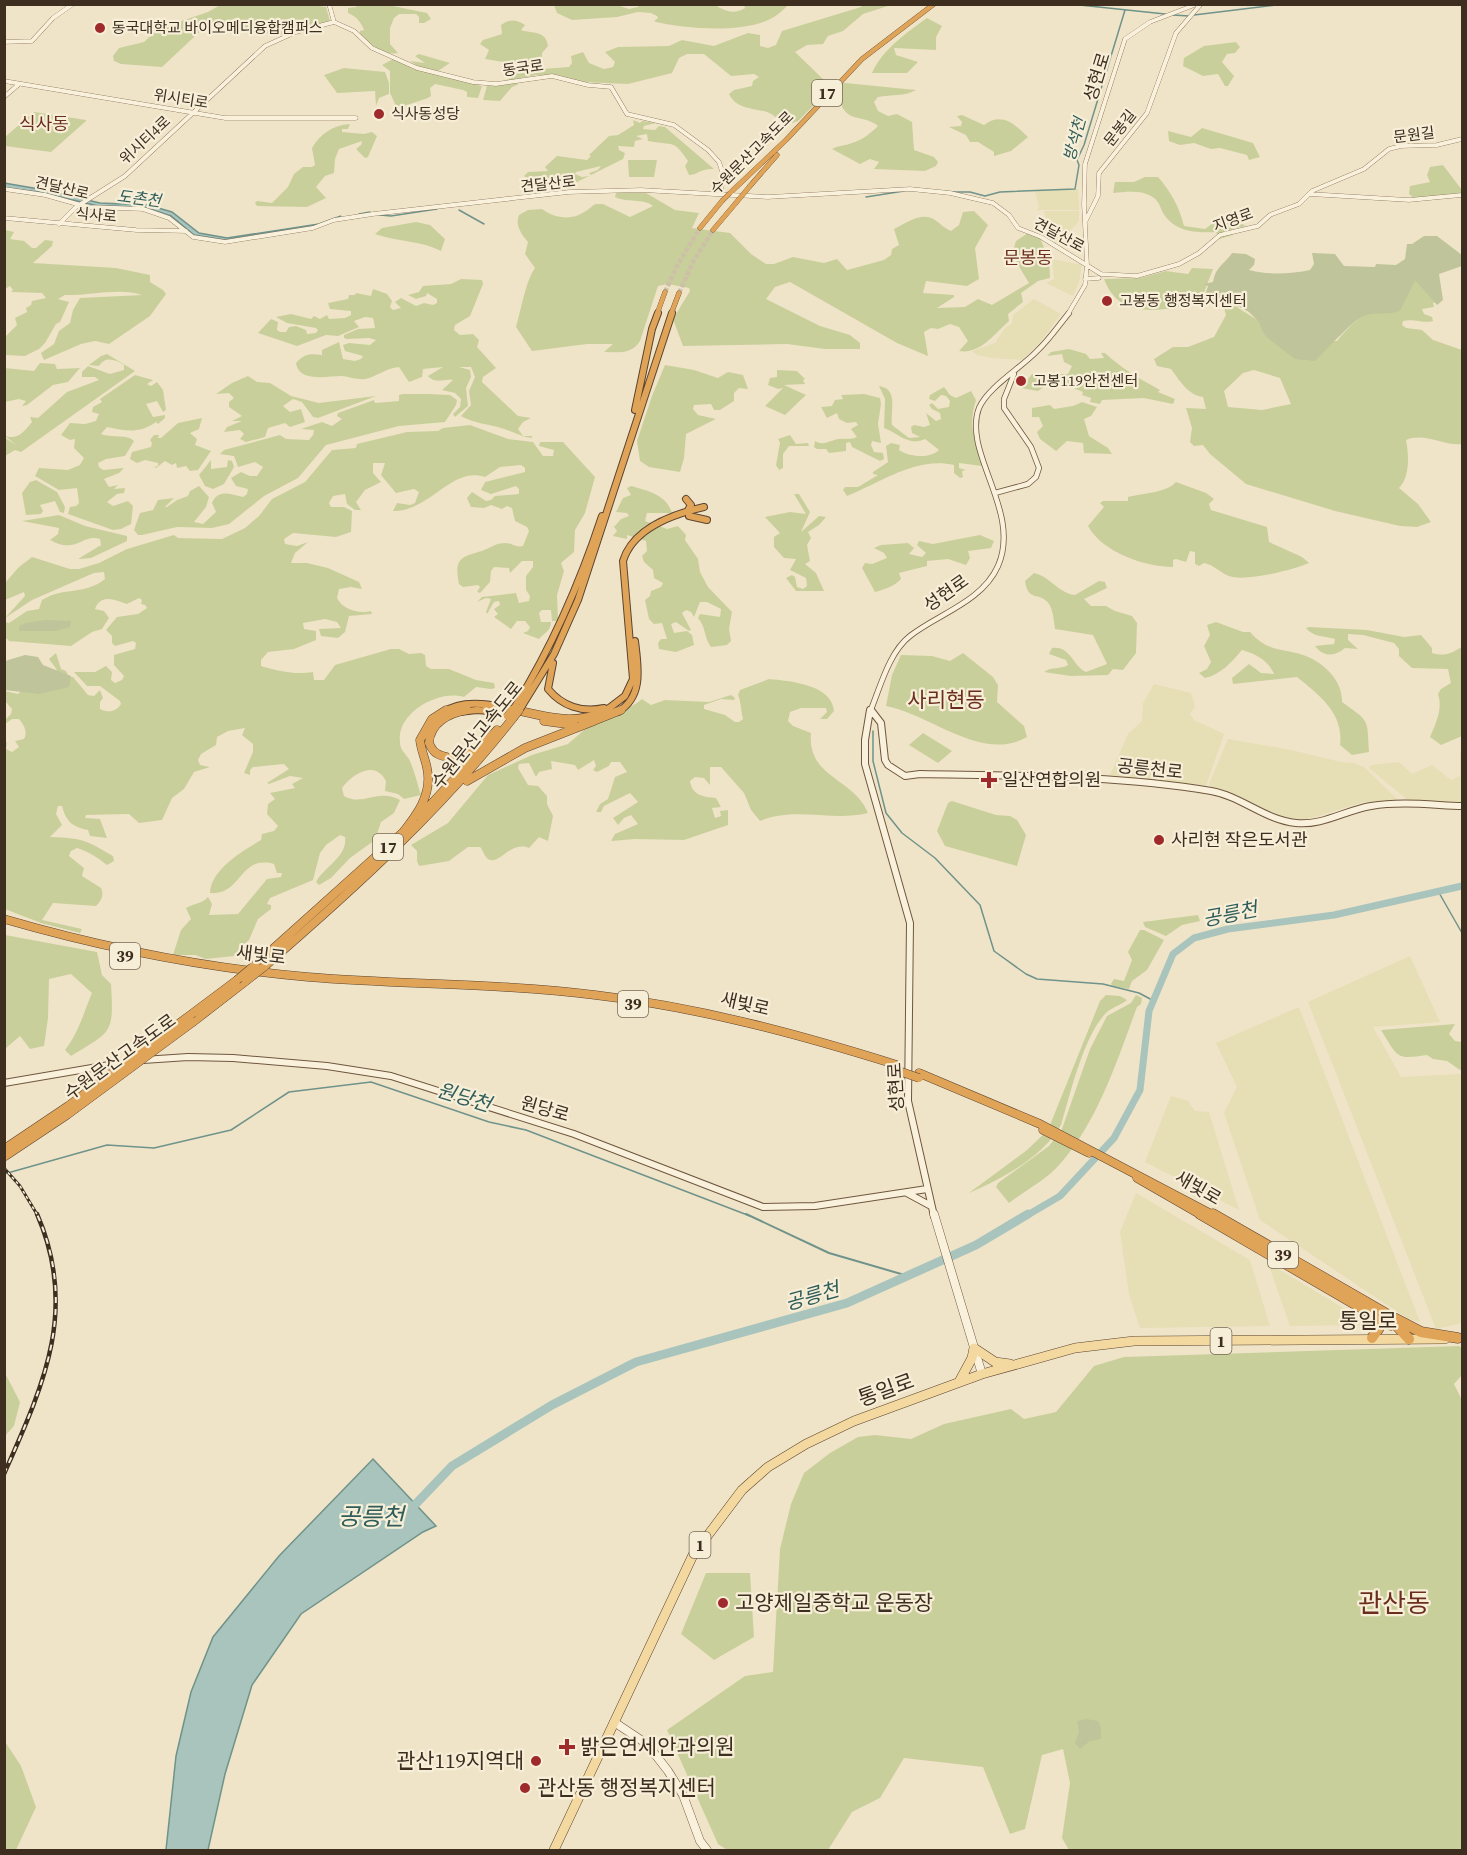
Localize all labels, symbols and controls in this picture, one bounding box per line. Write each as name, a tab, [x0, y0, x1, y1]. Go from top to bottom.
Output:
place label: 동국대학교 바이오메디융합캠퍼스	[112, 17, 323, 38]
marker: 동국대학교 바이오메디융합캠퍼스	[93, 21, 107, 35]
street label: 성현로	[1077, 49, 1116, 104]
street label: 동국로	[501, 54, 545, 81]
road number: 17	[812, 80, 842, 106]
street label: 위시티로	[152, 84, 210, 113]
place label: 식사동성당	[391, 103, 460, 124]
street label: 문봉길	[1099, 105, 1141, 150]
street label: 수원문산고속도로	[705, 106, 798, 199]
marker: 식사동성당	[372, 107, 386, 121]
district label: 식사동	[19, 111, 69, 136]
street label: 위시티4로	[115, 111, 175, 169]
water label: 방석천	[1058, 113, 1091, 163]
street label: 문원길	[1392, 122, 1436, 147]
street label: 견달산로	[519, 170, 576, 197]
street label: 견달산로	[33, 171, 91, 204]
water label: 도촌천	[116, 184, 165, 212]
street label: 식사로	[75, 202, 118, 227]
street label: 지영로	[1210, 203, 1256, 236]
street label: 견달산로	[1030, 212, 1089, 257]
district label: 문봉동	[1003, 245, 1053, 270]
place label: 고봉동 행정복지센터	[1119, 290, 1247, 311]
marker: 고봉동 행정복지센터	[1100, 294, 1114, 308]
place label: 고봉119안전센터	[1033, 370, 1138, 391]
marker: 고봉119안전센터	[1014, 374, 1028, 388]
street label: 성현로	[918, 568, 973, 617]
street label: 수원문산고속도로	[425, 675, 528, 794]
district label: 사리현동	[907, 685, 985, 714]
street label: 공릉천로	[1116, 753, 1184, 784]
place label: 일산연합의원	[1002, 767, 1101, 792]
marker: 일산연합의원	[980, 771, 998, 789]
place label: 사리현 작은도서관	[1171, 827, 1308, 852]
marker: 사리현 작은도서관	[1152, 833, 1166, 847]
road number: 17	[373, 834, 403, 860]
water label: 공릉천	[1200, 894, 1262, 933]
street label: 새빛로	[235, 939, 287, 970]
road number: 39	[110, 943, 140, 969]
street label: 새빛로	[718, 986, 772, 1021]
road number: 39	[618, 991, 648, 1017]
street label: 수원문산고속도로	[59, 1008, 181, 1106]
street label: 성현로	[882, 1062, 909, 1112]
water label: 원당천	[434, 1076, 497, 1119]
street label: 원당로	[518, 1090, 572, 1127]
street label: 새빛로	[1170, 1164, 1226, 1211]
road number: 39	[1268, 1242, 1298, 1268]
water label: 공릉천	[782, 1274, 845, 1317]
street label: 통일로	[1339, 1306, 1397, 1335]
road number: 1	[1210, 1328, 1232, 1354]
street label: 통일로	[854, 1366, 918, 1413]
water label: 공릉천	[338, 1500, 407, 1533]
road number: 1	[690, 1532, 710, 1558]
district label: 관산동	[1358, 1585, 1430, 1621]
place label: 고양제일중학교 운동장	[735, 1588, 933, 1617]
marker: 고양제일중학교 운동장	[716, 1596, 730, 1610]
place label: 밝은연세안과의원	[580, 1732, 735, 1761]
marker: 밝은연세안과의원	[558, 1738, 576, 1756]
place label: 관산119지역대	[396, 1746, 524, 1775]
marker: 관산119지역대	[529, 1754, 543, 1768]
place label: 관산동 행정복지센터	[537, 1773, 716, 1802]
marker: 관산동 행정복지센터	[518, 1781, 532, 1795]

